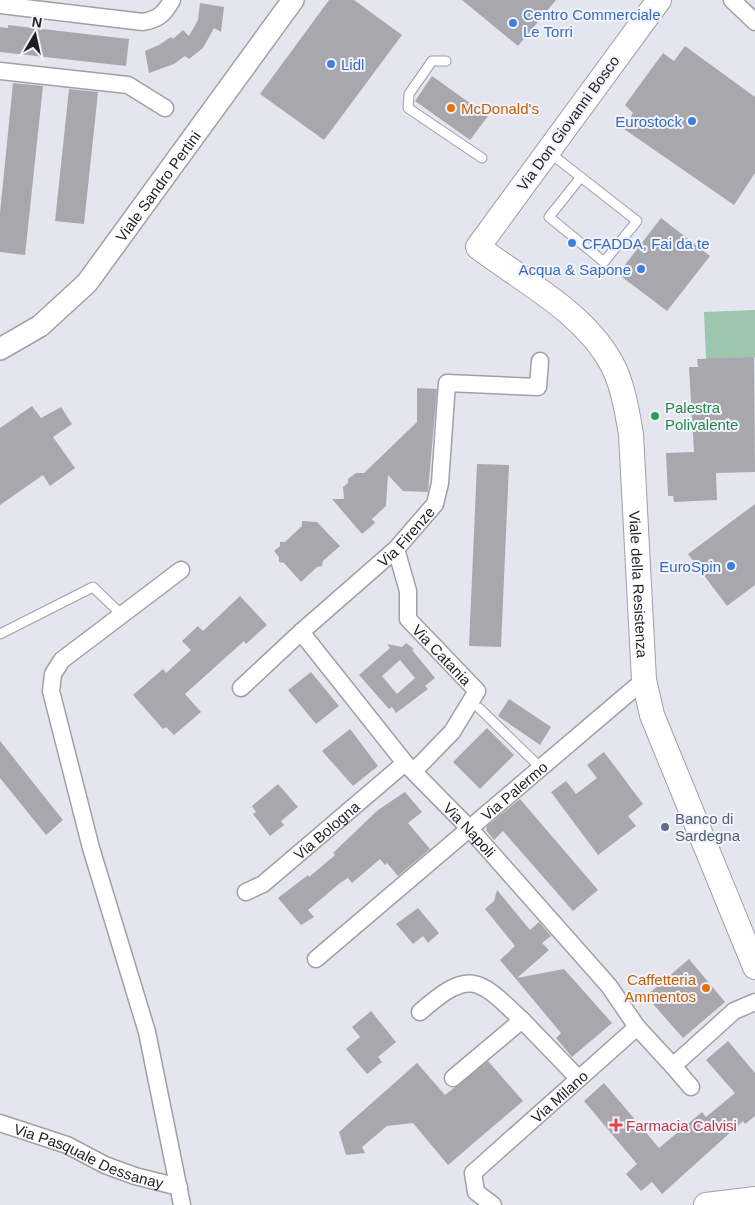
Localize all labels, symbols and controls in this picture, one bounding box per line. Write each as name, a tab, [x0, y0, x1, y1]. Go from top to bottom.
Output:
place label: Centro Commerciale Le Torri	[523, 6, 661, 40]
north arrow	[10, 10, 60, 60]
text: N	[31, 13, 43, 31]
marker: Centro Commerciale Le Torri	[507, 17, 519, 29]
street label: Via Don Giovanni Bosco	[513, 52, 623, 194]
place label: Lidl	[341, 56, 364, 73]
marker: Lidl	[325, 58, 337, 70]
place label: McDonald's	[461, 100, 539, 117]
marker: McDonald's	[445, 102, 457, 114]
place label: Eurostock	[615, 113, 682, 130]
marker: Eurostock	[686, 115, 698, 127]
street label: Viale Sandro Pertini	[112, 127, 204, 244]
place label: CFADDA, Fai da te	[582, 235, 710, 252]
marker: CFADDA, Fai da te	[566, 237, 578, 249]
place label: Acqua & Sapone	[518, 261, 631, 278]
marker: Acqua & Sapone	[635, 263, 647, 275]
place label: Palestra Polivalente	[665, 399, 738, 433]
marker: Palestra Polivalente	[649, 410, 661, 422]
street label: Via Firenze	[374, 503, 438, 570]
street label: Viale della Resistenza	[627, 510, 651, 659]
place label: EuroSpin	[659, 558, 721, 575]
marker: EuroSpin	[725, 560, 737, 572]
street label: Via Catania	[409, 621, 475, 689]
street label: Via Palermo	[478, 758, 551, 823]
street label: Via Bologna	[290, 797, 363, 863]
street label: Via Napoli	[440, 799, 499, 860]
place label: Banco di Sardegna	[675, 810, 741, 844]
marker: Banco di Sardegna	[659, 821, 671, 833]
place label: Caffetteria Ammentos	[624, 971, 697, 1005]
marker: Caffetteria Ammentos	[700, 982, 712, 994]
street label: Via Milano	[527, 1067, 591, 1126]
place label: Farmacia Calvisi	[626, 1117, 737, 1134]
marker: Farmacia Calvisi	[610, 1119, 622, 1131]
street label: Via Pasquale Dessanay	[12, 1120, 166, 1191]

